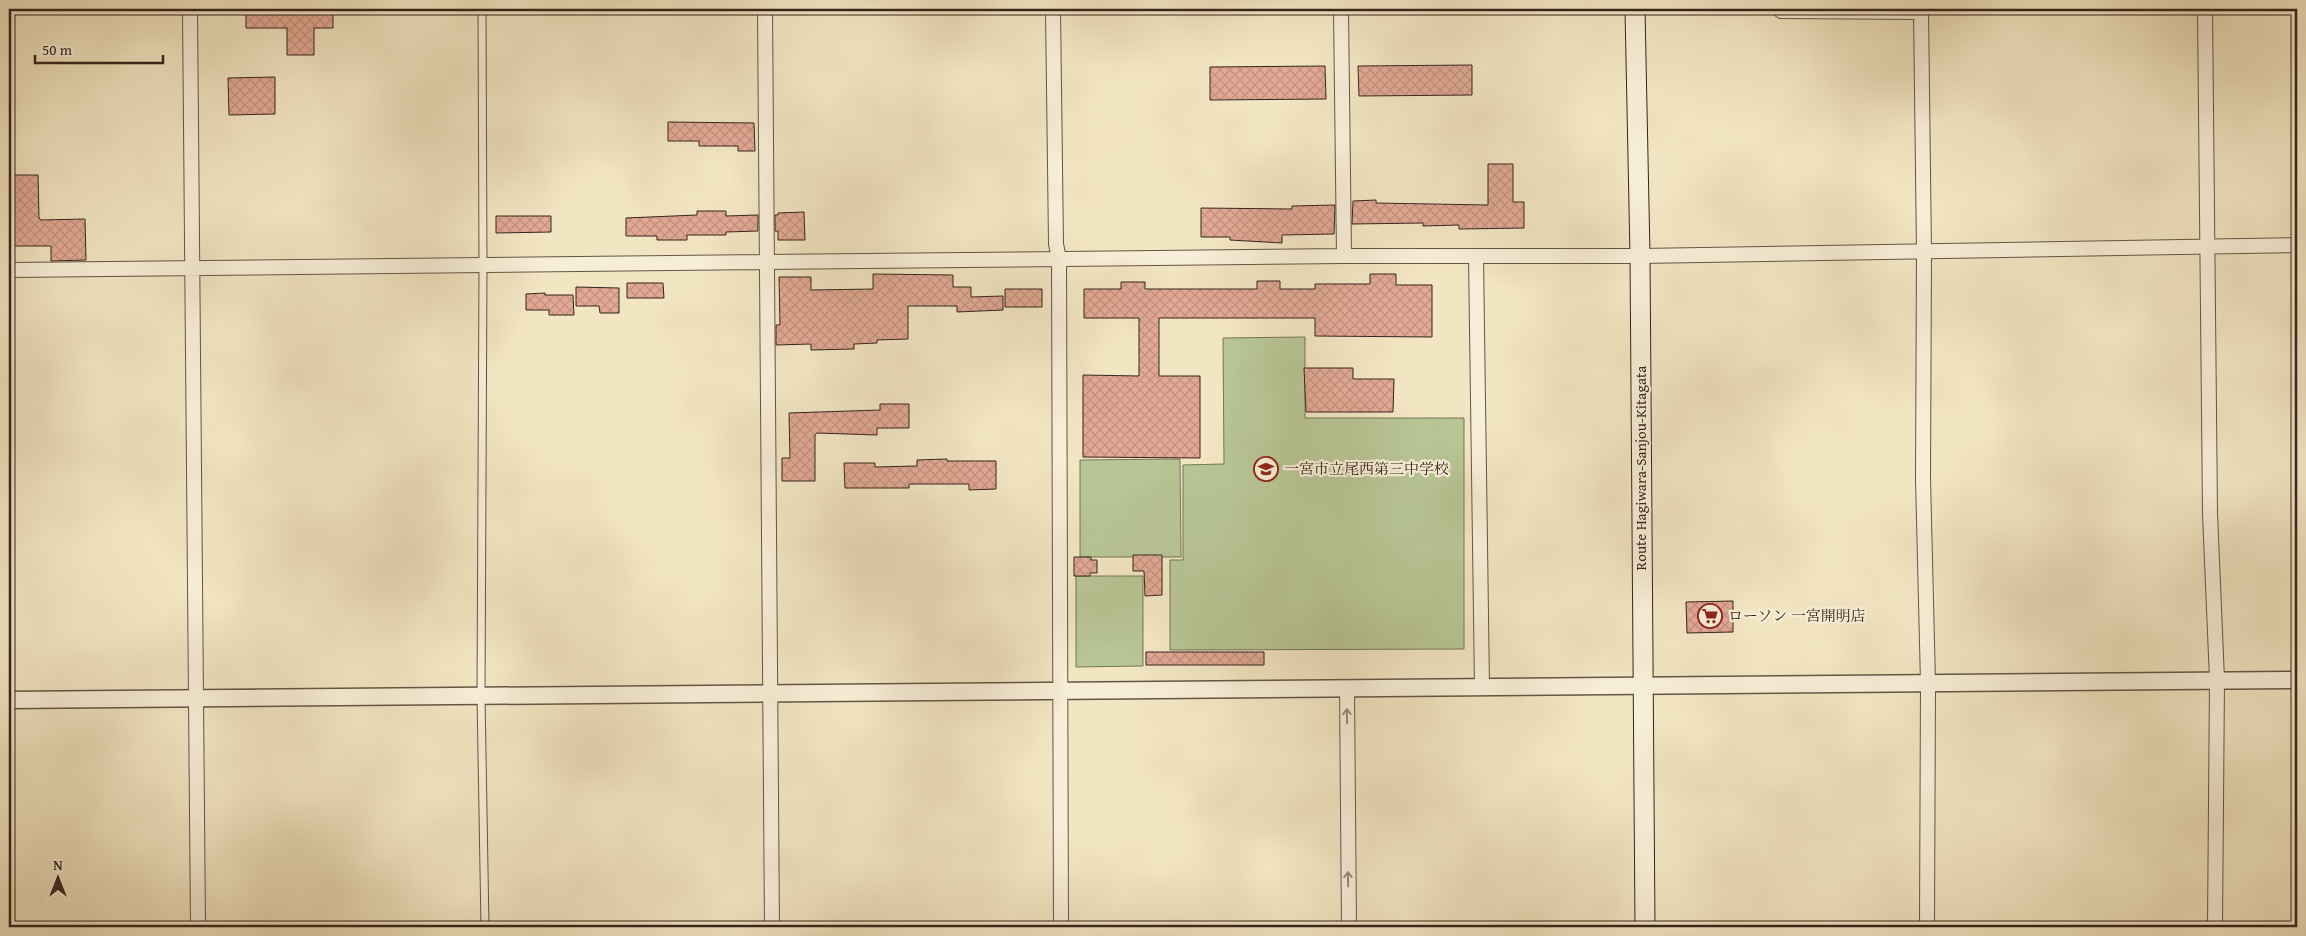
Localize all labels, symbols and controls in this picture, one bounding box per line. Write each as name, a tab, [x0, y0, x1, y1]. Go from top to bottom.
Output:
scale bar	[35, 32, 162, 64]
text: 50 m	[42, 39, 73, 60]
street label: Route Hagiwara-Sanjou-Kitagata	[1630, 366, 1651, 570]
school or university icon: 一宮市立尾西第三中学校	[1253, 456, 1279, 482]
place label: 一宮市立尾西第三中学校	[1284, 458, 1449, 479]
supermarket icon: ローソン 一宮開明店	[1697, 603, 1723, 629]
place label: ローソン 一宮開明店	[1728, 605, 1866, 626]
one-way arrow	[1342, 708, 1352, 724]
north arrow	[32, 854, 82, 904]
text: N	[53, 855, 63, 875]
one-way arrow	[1343, 871, 1353, 887]

